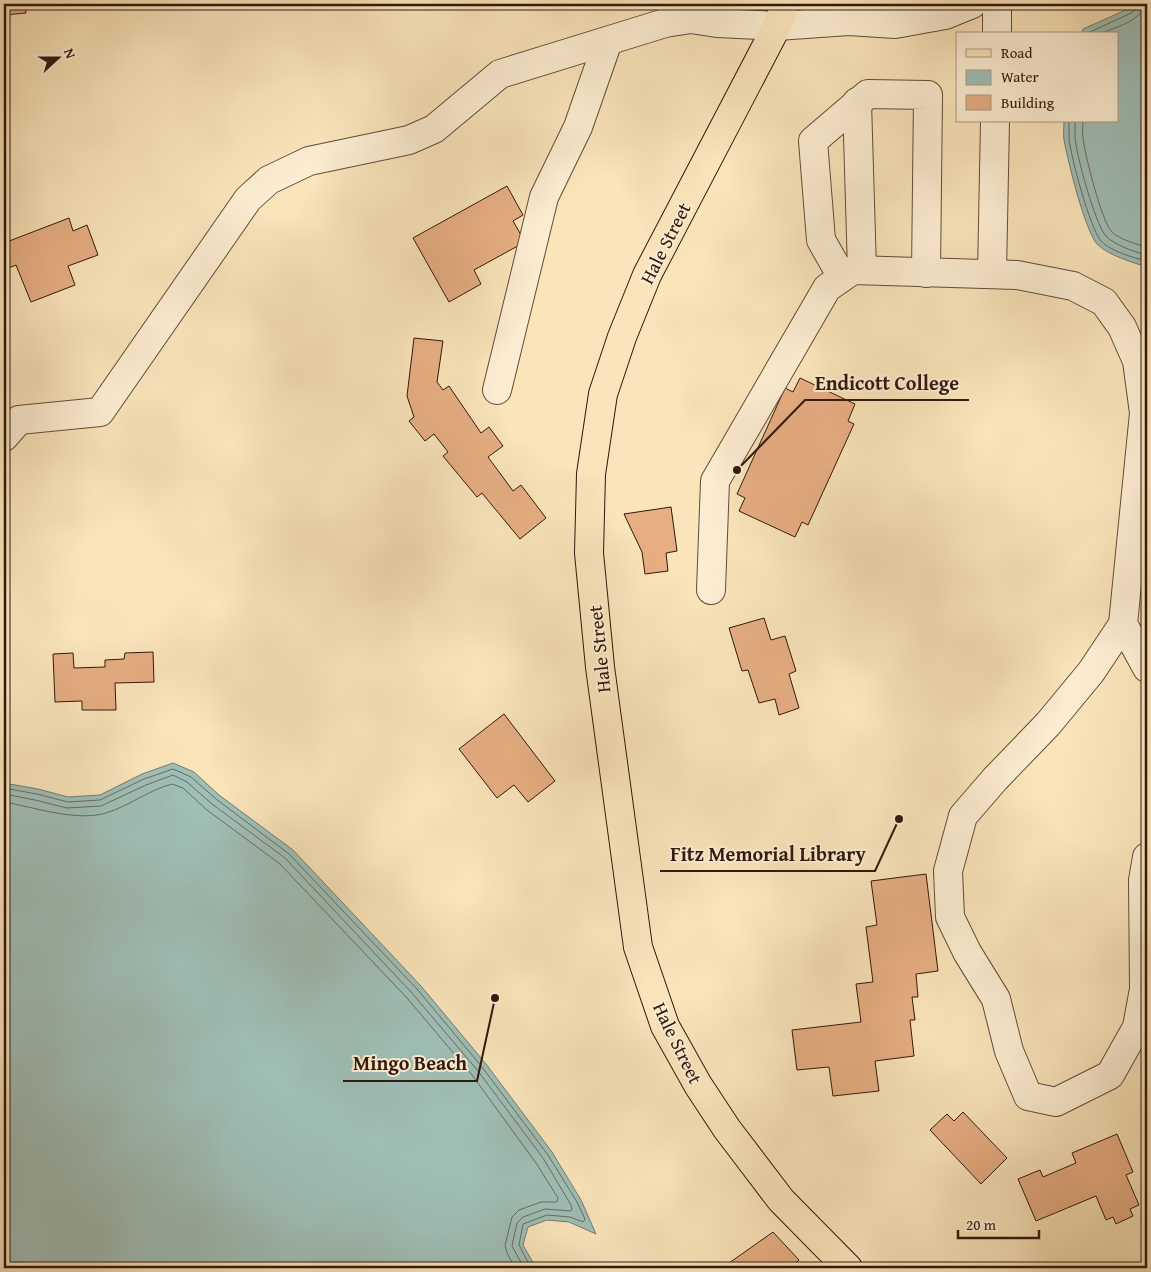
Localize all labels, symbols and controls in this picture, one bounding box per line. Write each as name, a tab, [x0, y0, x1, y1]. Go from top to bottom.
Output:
north arrow	[32, 32, 82, 82]
legend	[956, 32, 1118, 122]
text: Road	[1001, 42, 1032, 63]
text: N	[59, 45, 81, 62]
text: Water	[1001, 66, 1039, 87]
text: Building	[1001, 92, 1055, 113]
street label: Hale Street	[633, 197, 698, 289]
callout: Endicott College	[805, 365, 969, 400]
text: Endicott College	[815, 368, 959, 397]
street label: Hale Street	[580, 603, 618, 694]
callout: Fitz Memorial Library	[660, 836, 875, 871]
text: Fitz Memorial Library	[670, 839, 866, 868]
street label: Hale Street	[646, 997, 710, 1089]
callout: Mingo Beach	[343, 1046, 477, 1081]
text: Mingo Beach	[353, 1048, 467, 1077]
scale bar	[958, 1207, 1040, 1239]
text: 20 m	[966, 1214, 997, 1235]

